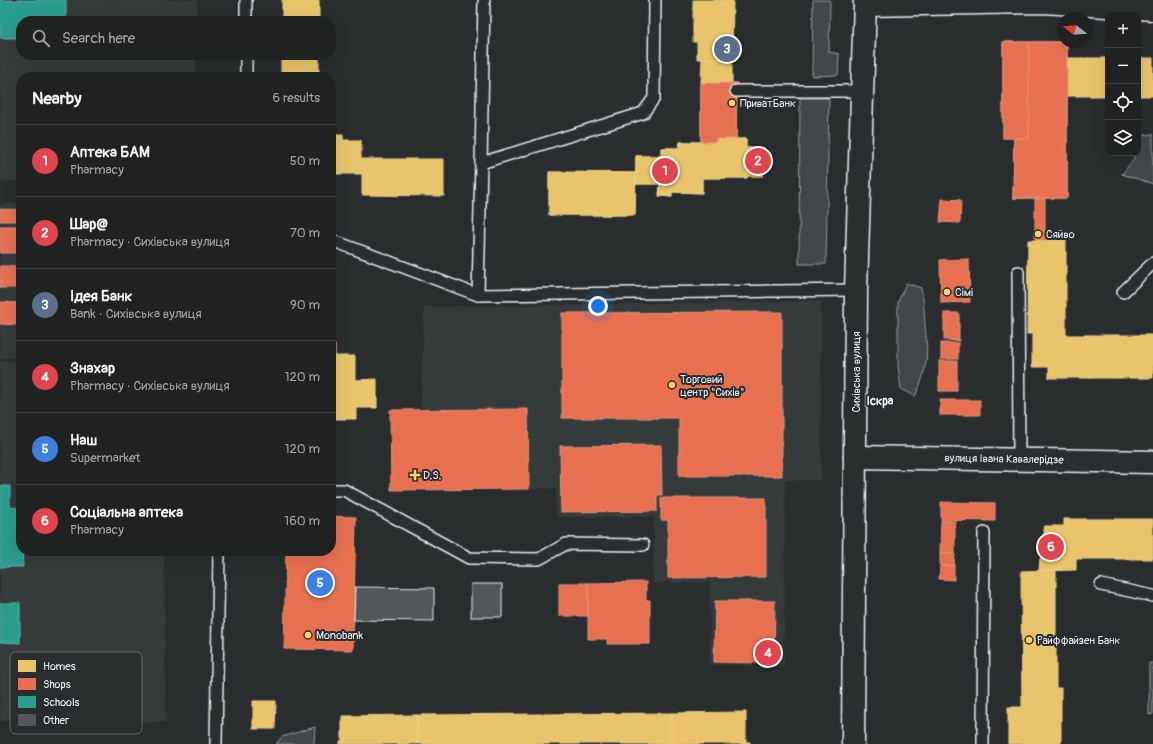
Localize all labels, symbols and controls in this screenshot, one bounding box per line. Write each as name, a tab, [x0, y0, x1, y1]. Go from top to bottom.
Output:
north arrow	[1057, 12, 1093, 48]
map controls	[1105, 12, 1141, 156]
button: +	[1105, 12, 1141, 48]
search box	[16, 16, 336, 60]
icon: search	[30, 27, 52, 49]
text: Search here	[62, 29, 135, 48]
pin: 3	[714, 34, 740, 64]
button: −	[1105, 48, 1141, 84]
button: locate	[1105, 84, 1141, 120]
text: Nearby	[32, 88, 81, 109]
text: 6 results	[273, 90, 320, 106]
place label: ПриватБанк	[740, 97, 796, 110]
marker: ПриватБанк	[727, 98, 737, 108]
button: layers	[1105, 120, 1141, 156]
text: Аптека БАМ	[70, 143, 150, 162]
pin: 2	[745, 146, 771, 176]
text: 1	[42, 153, 48, 169]
text: 50 m	[290, 153, 320, 169]
pin: 1	[652, 156, 678, 186]
text: Pharmacy	[70, 162, 124, 178]
text: Шар@	[70, 215, 108, 234]
text: 2	[41, 225, 49, 241]
text: 70 m	[290, 225, 320, 241]
place label: Сяйво	[1046, 228, 1075, 241]
marker: Сяйво	[1033, 229, 1043, 239]
text: Pharmacy · Сихівська вулиця	[70, 234, 230, 250]
place label: Сімі	[955, 286, 973, 299]
text: Ідея Банк	[70, 287, 132, 306]
marker: Сімі	[942, 287, 952, 297]
your location	[588, 296, 608, 316]
text: 3	[41, 297, 49, 313]
text: 90 m	[290, 297, 320, 313]
text: Bank · Сихівська вулиця	[70, 306, 202, 322]
street label: Сихівська вулиця	[850, 331, 863, 413]
text: Знахар	[70, 359, 115, 378]
text: 4	[41, 369, 49, 385]
text: 120 m	[284, 369, 320, 385]
place label: Tорговий центр "Сихів"	[680, 373, 744, 399]
text: Pharmacy · Сихівська вулиця	[70, 378, 230, 394]
marker: Tорговий центр "Сихів"	[667, 380, 677, 390]
district label: Іскра	[867, 394, 894, 409]
text: Наш	[70, 431, 97, 450]
text: 5	[41, 441, 49, 457]
text: 120 m	[284, 441, 320, 457]
text: Supermarket	[70, 450, 141, 466]
street label: вулиця Івана Кавалерідзе	[944, 451, 1064, 467]
place label: D.S.	[423, 469, 441, 482]
marker: D.S.	[410, 470, 420, 480]
text: Соціальна аптека	[70, 503, 183, 522]
text: 6	[41, 513, 49, 529]
text: 160 m	[284, 513, 320, 529]
text: Pharmacy	[70, 522, 124, 538]
pin: 6	[1038, 532, 1064, 562]
pin: 5	[307, 568, 333, 598]
place label: Monobank	[316, 629, 363, 642]
marker: Monobank	[303, 630, 313, 640]
place label: Райффайзен Банк	[1037, 634, 1121, 647]
marker: Райффайзен Банк	[1024, 635, 1034, 645]
pin: 4	[755, 638, 781, 668]
legend	[10, 652, 142, 734]
text: Homes	[43, 660, 76, 673]
text: Shops	[43, 678, 71, 691]
text: Schools	[43, 696, 80, 709]
text: Other	[43, 714, 69, 727]

